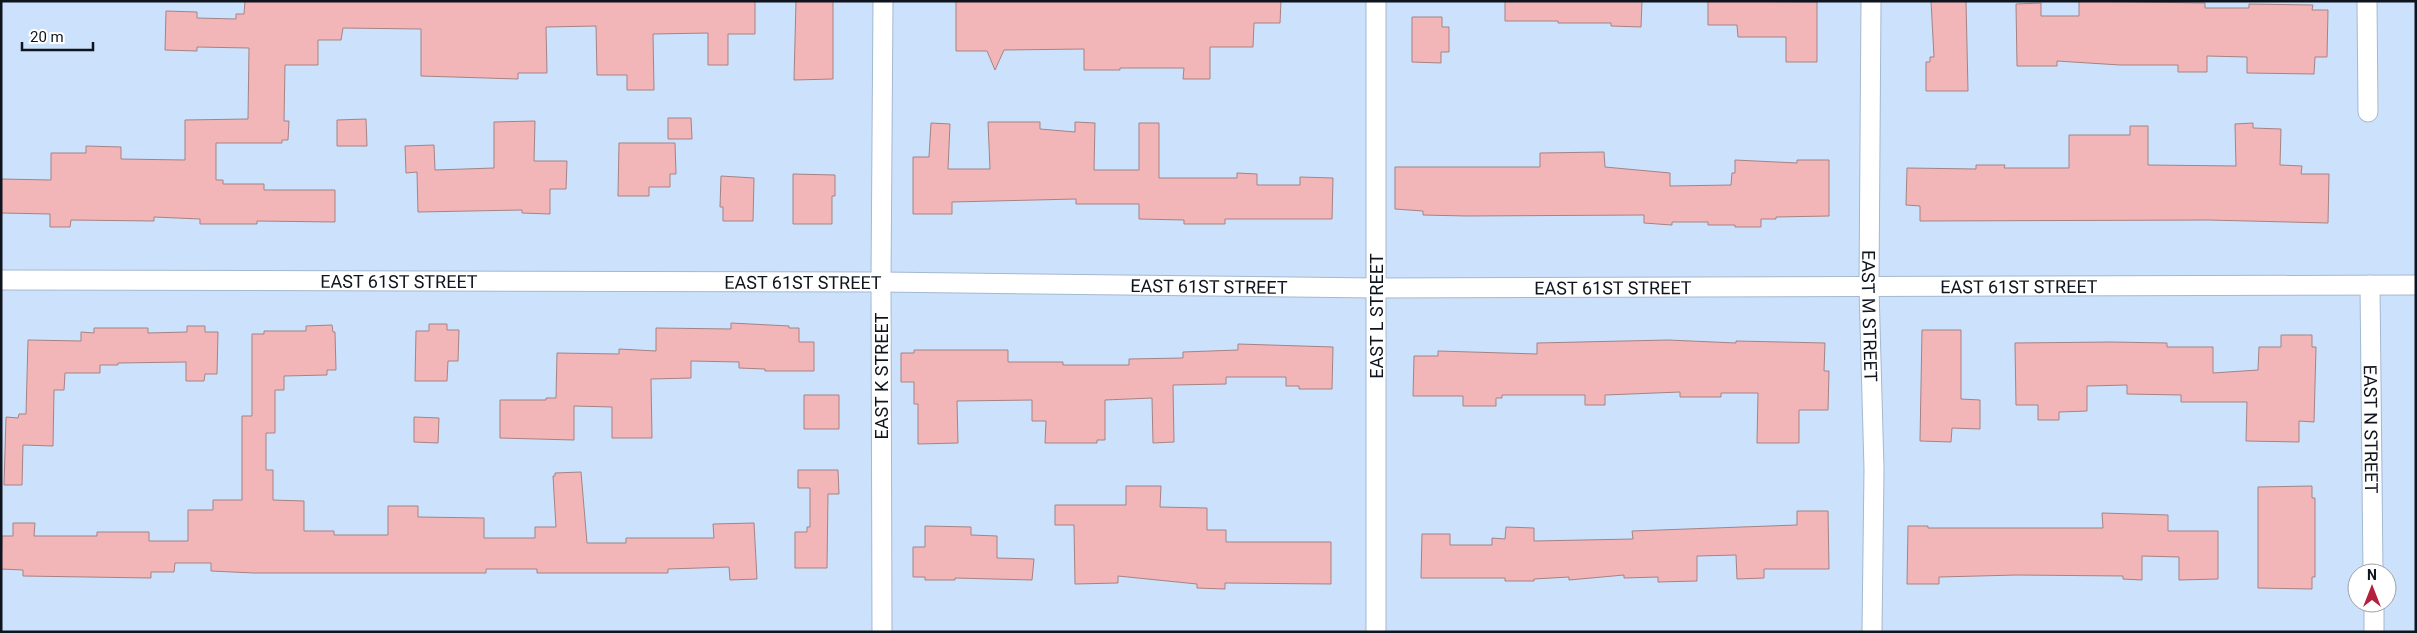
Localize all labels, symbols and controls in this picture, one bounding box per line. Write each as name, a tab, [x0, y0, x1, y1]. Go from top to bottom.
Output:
scale bar	[22, 20, 94, 52]
text: 20 m	[30, 28, 64, 46]
street label: EAST M STREET	[1858, 250, 1882, 382]
street label: EAST L STREET	[1366, 253, 1387, 379]
street label: EAST 61ST STREET	[320, 270, 478, 292]
street label: EAST 61ST STREET	[724, 271, 882, 293]
street label: EAST 61ST STREET	[1130, 275, 1288, 297]
street label: EAST 61ST STREET	[1940, 275, 2098, 297]
street label: EAST 61ST STREET	[1534, 277, 1692, 298]
street label: EAST K STREET	[871, 312, 892, 440]
street label: EAST N STREET	[2360, 365, 2383, 494]
north arrow	[2347, 563, 2397, 613]
text: N	[2367, 567, 2377, 583]

